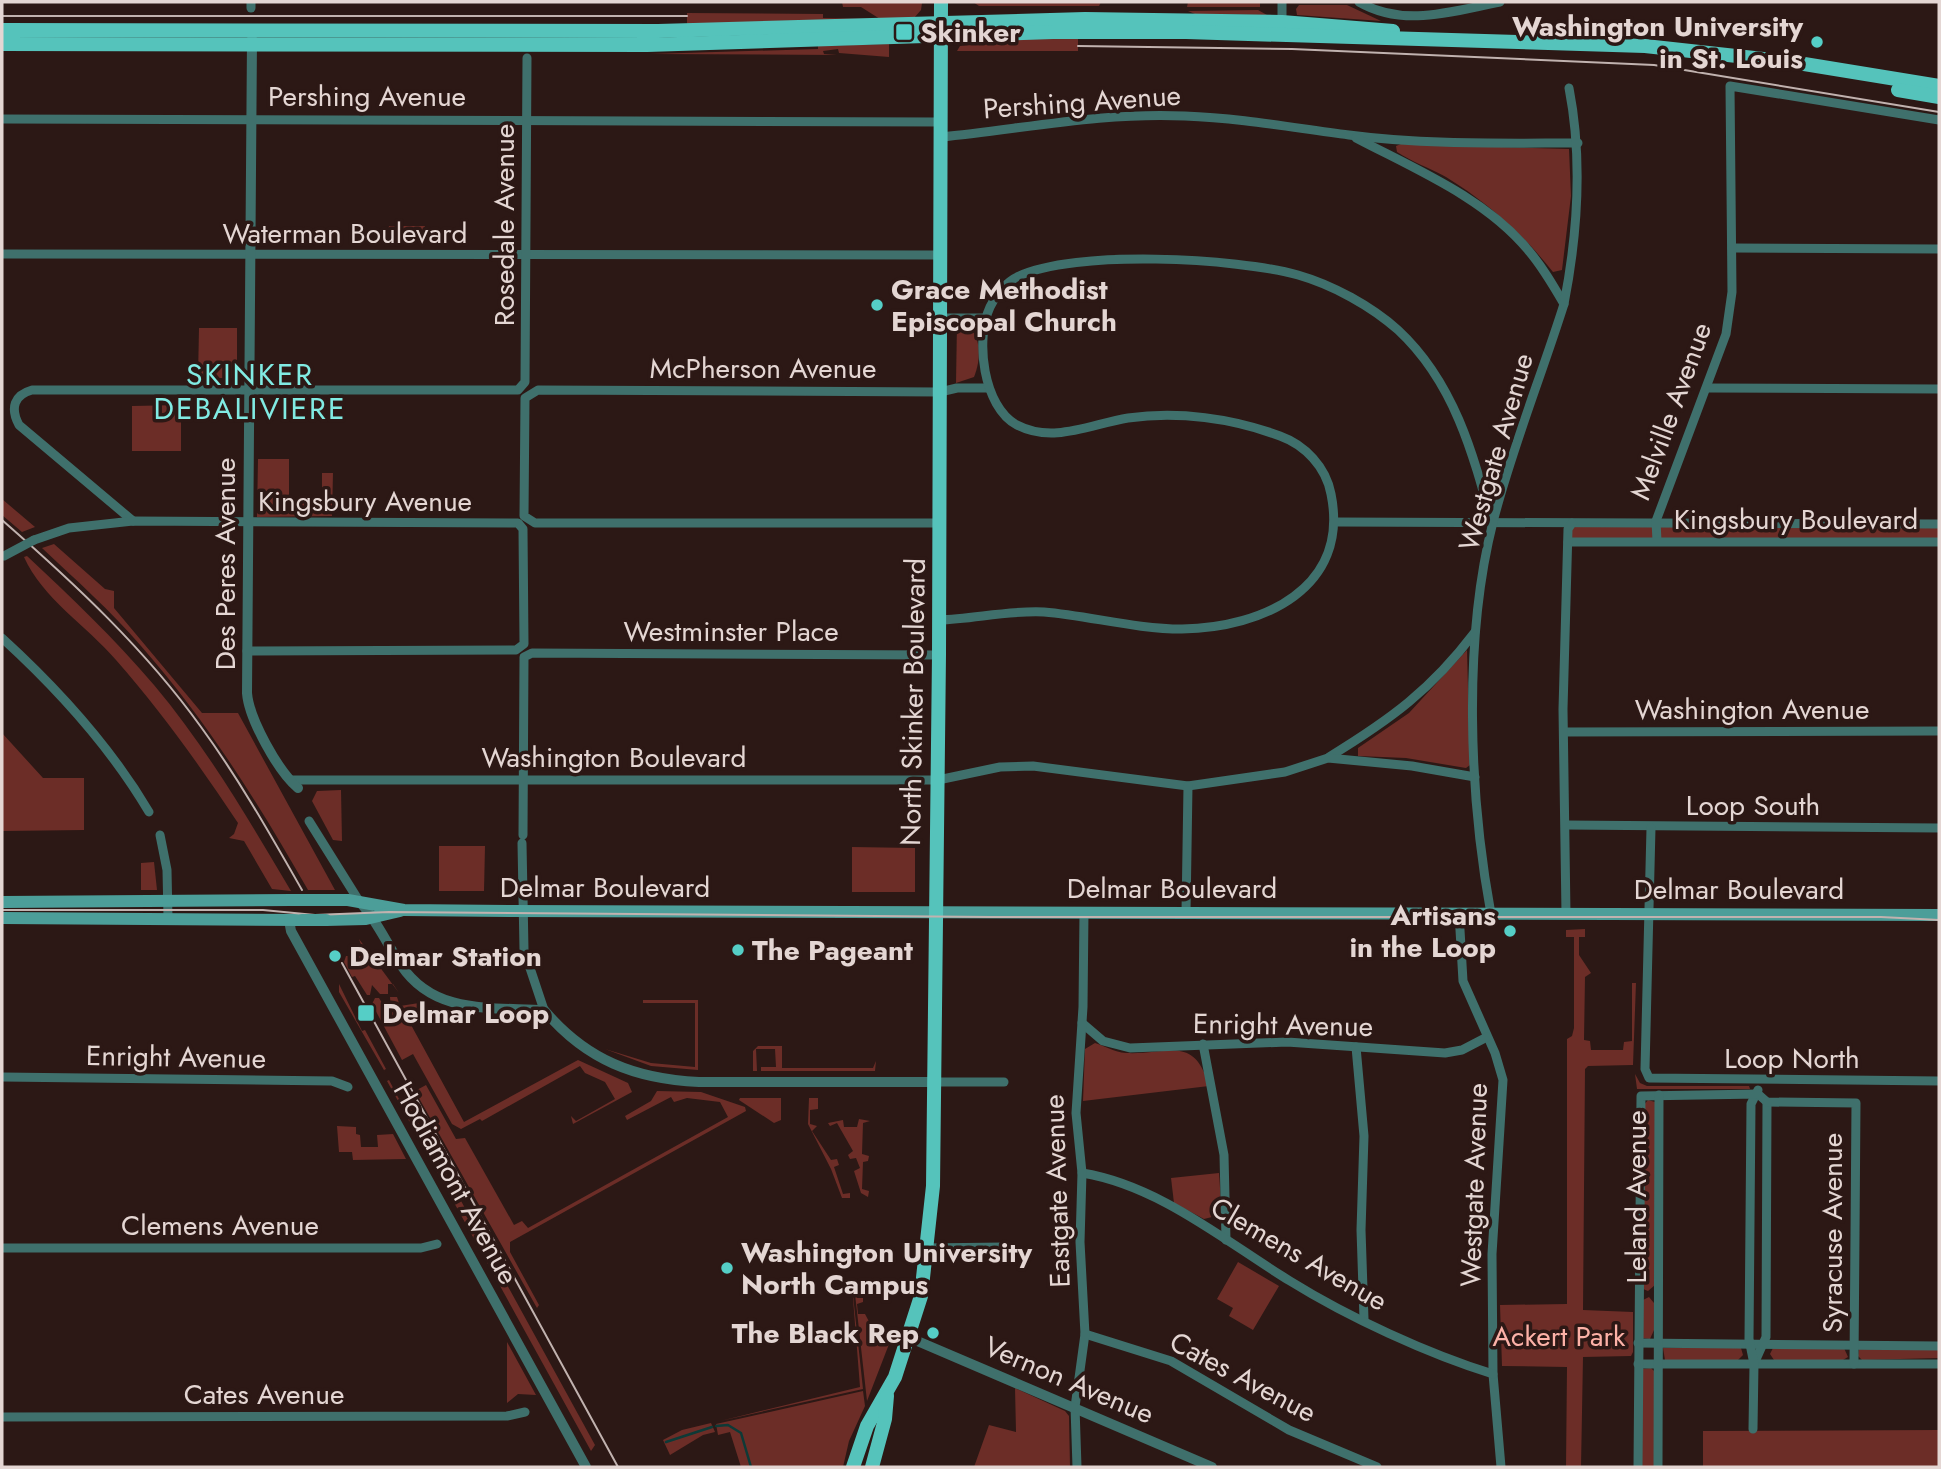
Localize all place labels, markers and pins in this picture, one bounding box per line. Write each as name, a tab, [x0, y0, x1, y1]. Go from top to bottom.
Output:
place label: Washington University in St. Louis	[1512, 6, 1803, 79]
place label: Skinker	[920, 12, 1021, 53]
marker: Skinker	[894, 22, 914, 42]
marker: Washington University in St. Louis	[1809, 34, 1825, 50]
place label: Grace Methodist Episcopal Church	[891, 269, 1117, 342]
marker: Grace Methodist Episcopal Church	[869, 297, 885, 313]
place label: Artisans in the Loop	[1349, 895, 1496, 968]
marker: Artisans in the Loop	[1502, 923, 1518, 939]
place label: The Pageant	[752, 930, 913, 971]
place label: Delmar Station	[349, 936, 542, 977]
marker: The Pageant	[730, 942, 746, 958]
marker: Delmar Station	[327, 948, 343, 964]
place label: Delmar Loop	[382, 993, 549, 1034]
marker: Delmar Loop	[356, 1003, 376, 1023]
place label: Washington University North Campus	[741, 1232, 1032, 1305]
marker: Washington University North Campus	[719, 1260, 735, 1276]
place label: The Black Rep	[732, 1313, 919, 1354]
marker: The Black Rep	[925, 1325, 941, 1341]

